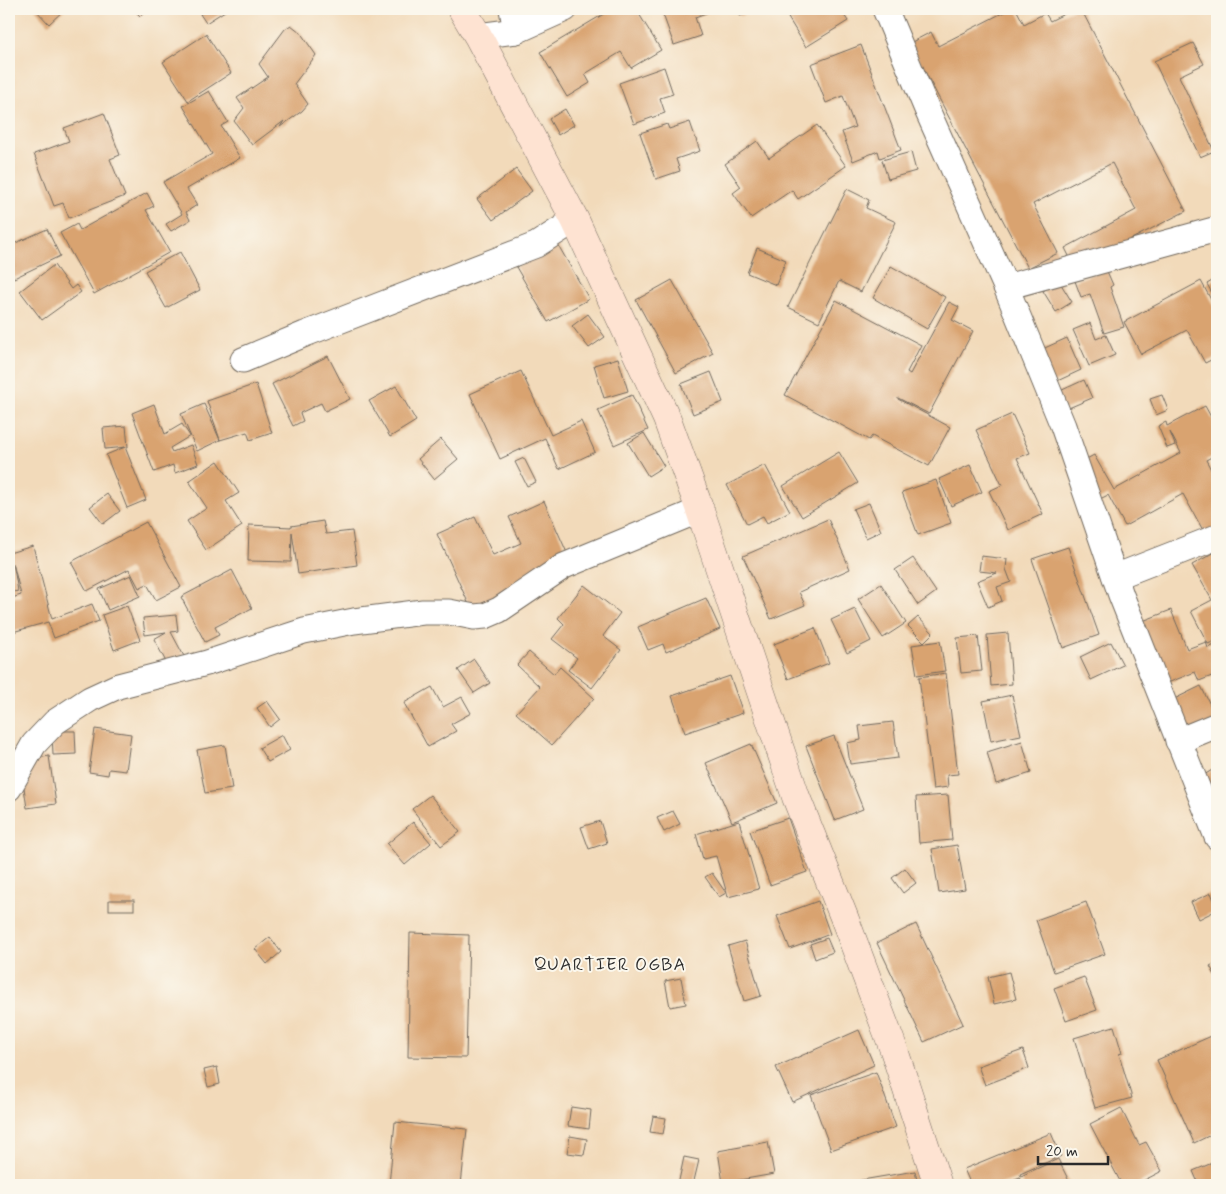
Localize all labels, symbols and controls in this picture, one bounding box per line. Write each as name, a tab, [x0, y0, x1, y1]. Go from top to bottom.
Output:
district label: QUARTIER OGBA	[534, 953, 686, 977]
scale bar	[1038, 1134, 1108, 1166]
text: 20 m	[1046, 1142, 1078, 1162]

